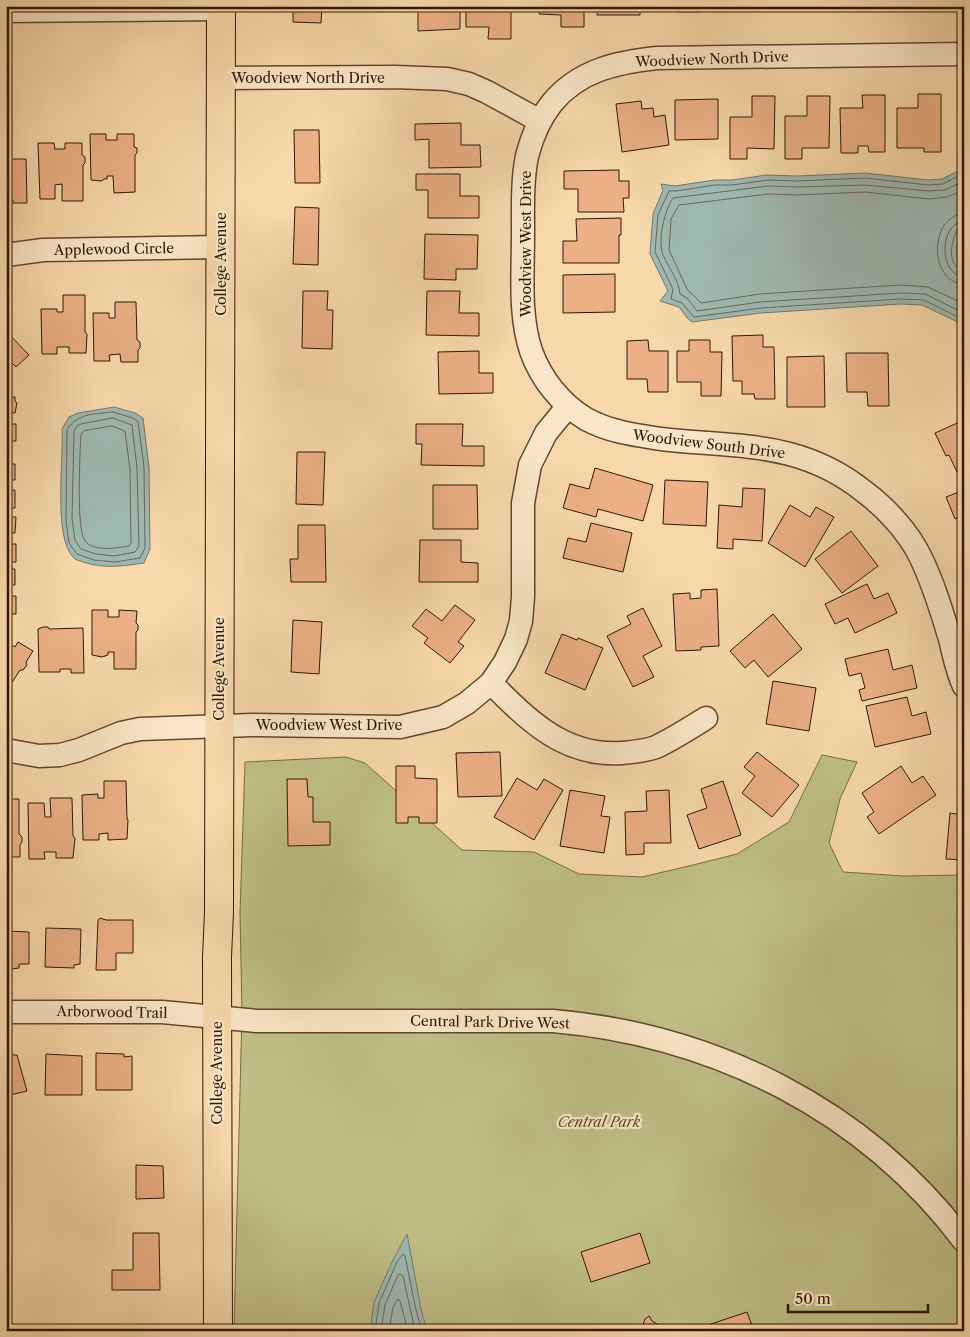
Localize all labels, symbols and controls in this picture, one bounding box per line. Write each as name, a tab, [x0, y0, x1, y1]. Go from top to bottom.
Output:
street label: Woodview North Drive	[634, 47, 789, 71]
street label: Woodview North Drive	[230, 69, 385, 87]
street label: Woodview West Drive	[517, 171, 535, 318]
street label: College Avenue	[212, 212, 230, 316]
street label: Applewood Circle	[53, 239, 174, 259]
street label: Woodview South Drive	[631, 426, 786, 462]
street label: College Avenue	[210, 617, 228, 721]
street label: Woodview West Drive	[255, 716, 402, 734]
street label: Arborwood Trail	[55, 1002, 168, 1022]
street label: Central Park Drive West	[410, 1012, 570, 1032]
street label: College Avenue	[208, 1021, 226, 1125]
park label: Central Park	[558, 1113, 641, 1131]
scale bar	[788, 1282, 928, 1314]
text: 50 m	[795, 1289, 831, 1308]

